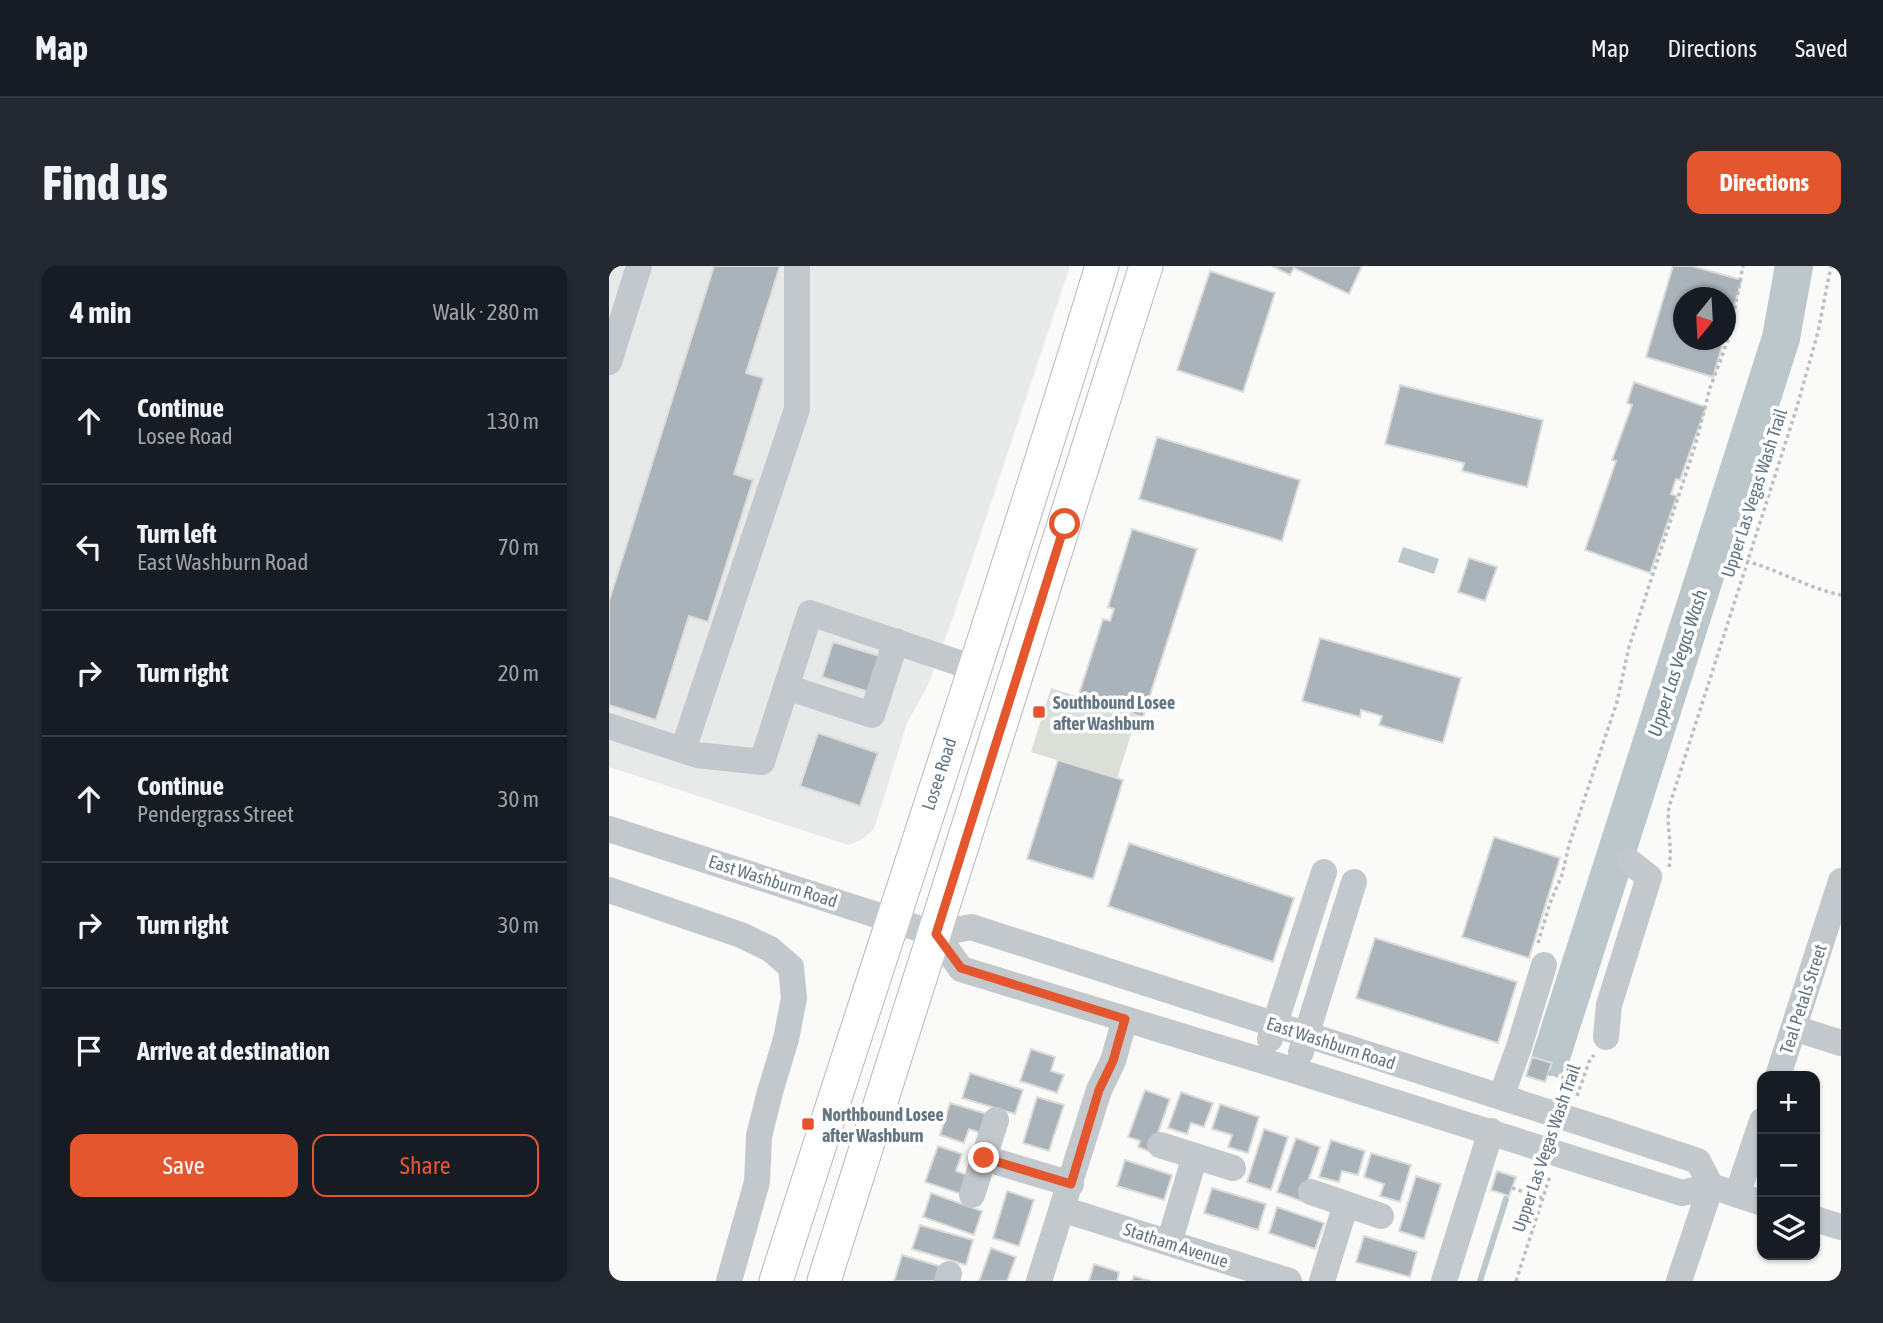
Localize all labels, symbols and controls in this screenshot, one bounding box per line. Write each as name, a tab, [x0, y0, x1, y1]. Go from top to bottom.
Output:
text: Map	[35, 29, 88, 67]
text: Map	[1591, 35, 1629, 62]
text: Directions	[1667, 35, 1757, 62]
text: Saved	[1795, 35, 1848, 62]
button: Directions	[1687, 151, 1841, 214]
text: Find us	[42, 154, 168, 210]
north arrow	[1673, 287, 1736, 350]
text: 4 min	[70, 295, 131, 329]
text: Walk · 280 m	[433, 299, 539, 325]
text: Continue	[137, 393, 224, 423]
icon: ahead	[70, 402, 108, 440]
street label: Upper Las Vegas Wash Trail	[1717, 406, 1791, 580]
text: 130 m	[487, 408, 539, 434]
text: Losee Road	[137, 423, 233, 449]
route start	[1049, 508, 1080, 539]
text: Turn left	[137, 519, 217, 549]
icon: left	[70, 528, 108, 566]
text: 70 m	[498, 534, 539, 560]
text: East Washburn Road	[137, 549, 308, 575]
water label: Upper Las Vegas Wash	[1643, 587, 1711, 739]
icon: right	[70, 654, 108, 692]
text: Turn right	[137, 658, 228, 688]
text: 20 m	[498, 660, 539, 686]
place label: Southbound Losee after Washburn	[1053, 692, 1175, 734]
marker: Southbound Losee after Washburn	[1031, 704, 1047, 720]
street label: Losee Road	[917, 735, 961, 813]
text: Continue	[137, 771, 224, 801]
icon: ahead	[70, 780, 108, 818]
text: 30 m	[498, 786, 539, 812]
text: Pendergrass Street	[137, 801, 294, 827]
street label: East Washburn Road	[706, 850, 840, 912]
icon: right	[70, 906, 108, 944]
text: Turn right	[137, 910, 228, 940]
text: 30 m	[498, 912, 539, 938]
street label: Teal Petals Street	[1775, 942, 1831, 1056]
street label: East Washburn Road	[1264, 1012, 1398, 1074]
icon: arrive	[70, 1032, 108, 1070]
text: Arrive at destination	[137, 1036, 330, 1066]
street label: Upper Las Vegas Wash Trail	[1507, 1061, 1585, 1235]
map controls	[1757, 1071, 1820, 1260]
button: +	[1757, 1071, 1820, 1134]
place label: Northbound Losee after Washburn	[822, 1104, 944, 1146]
marker: Northbound Losee after Washburn	[800, 1116, 816, 1132]
button: Save	[70, 1134, 298, 1197]
button: Share	[312, 1134, 539, 1197]
button: −	[1757, 1134, 1820, 1197]
route end	[968, 1142, 999, 1173]
button: layers	[1757, 1197, 1820, 1260]
street label: Statham Avenue	[1121, 1218, 1231, 1272]

